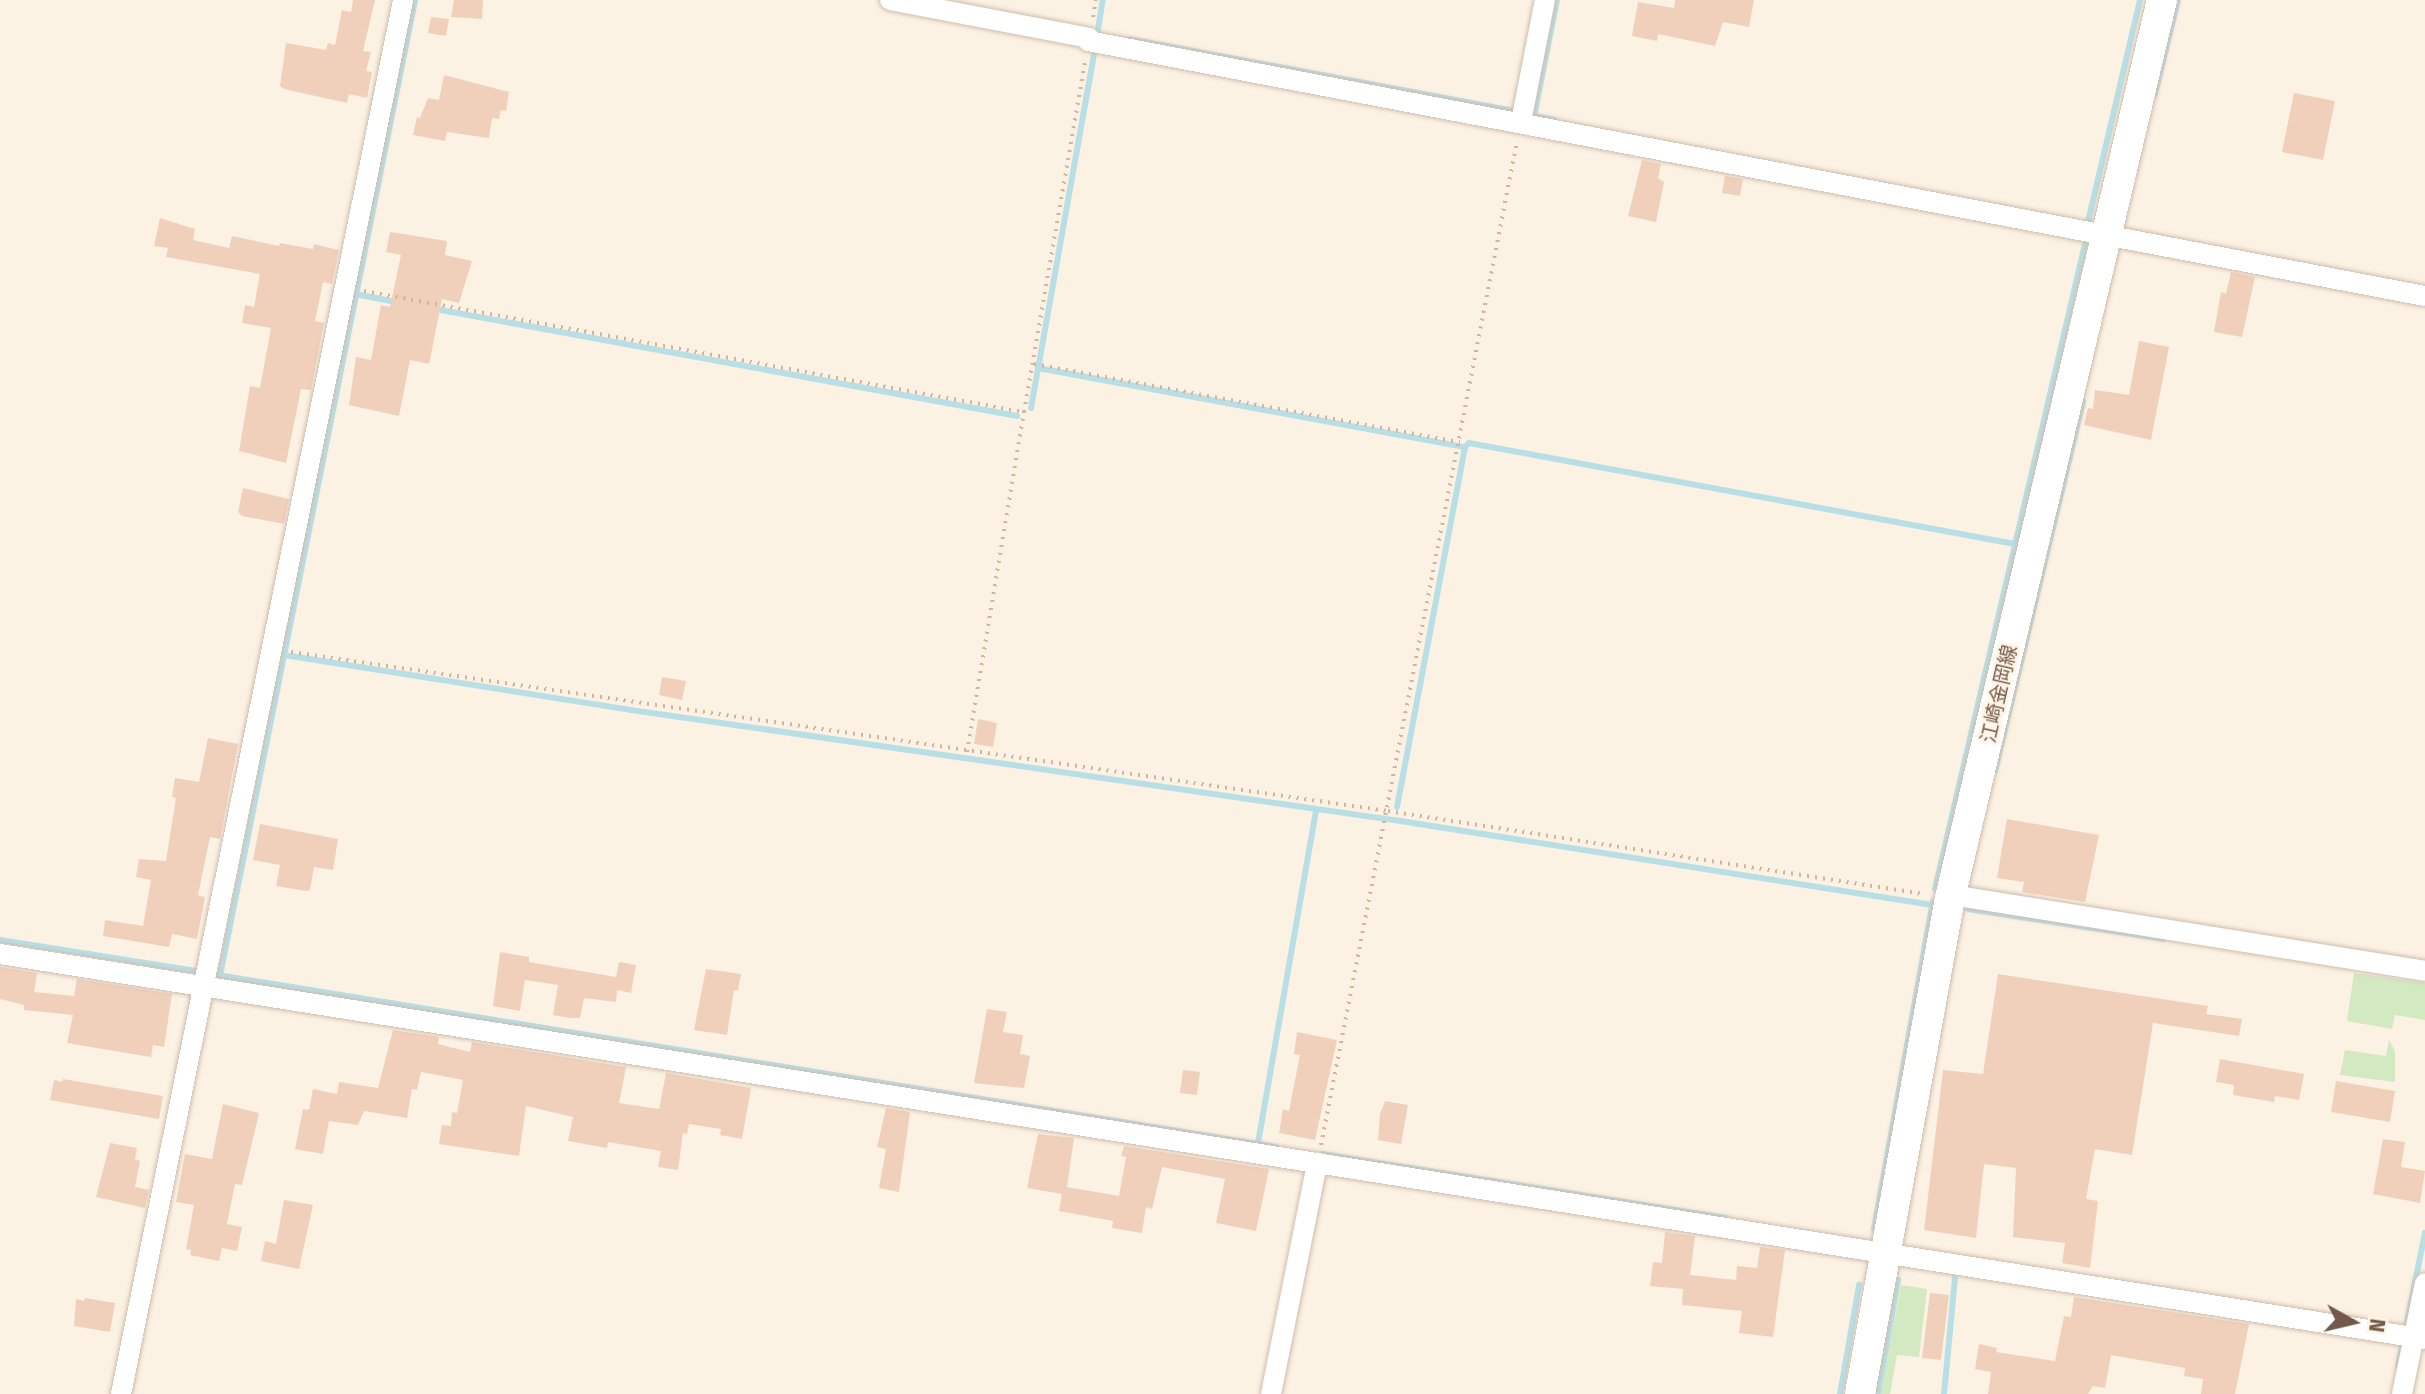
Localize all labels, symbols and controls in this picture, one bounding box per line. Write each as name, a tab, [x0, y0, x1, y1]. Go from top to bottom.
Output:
street label: 江崎金岡線	[1976, 643, 2022, 745]
north arrow	[2313, 1282, 2393, 1362]
text: N	[2363, 1317, 2392, 1334]

